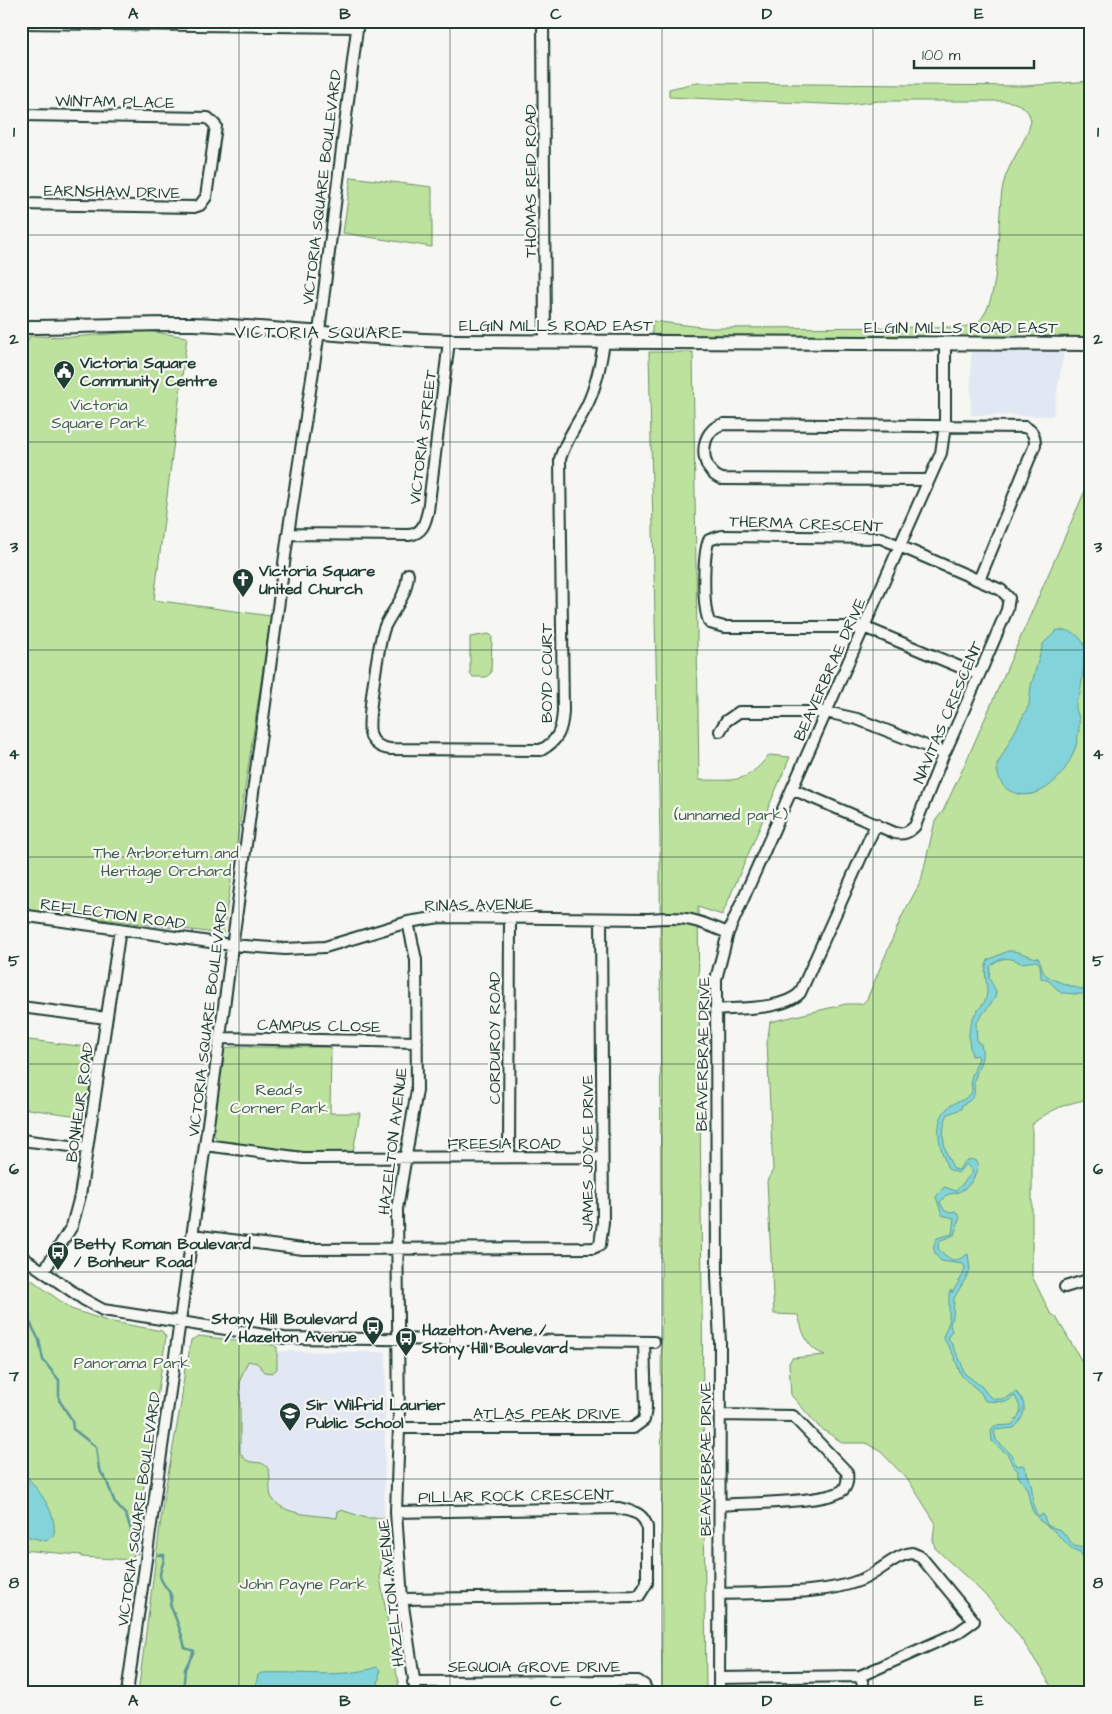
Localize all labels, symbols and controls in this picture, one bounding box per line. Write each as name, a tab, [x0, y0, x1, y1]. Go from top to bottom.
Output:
text: A	[128, 3, 139, 25]
text: B	[339, 3, 351, 25]
text: C	[550, 3, 562, 25]
text: D	[762, 3, 773, 25]
text: E	[974, 3, 984, 25]
scale bar	[914, 38, 1034, 70]
text: 100 m	[922, 45, 961, 66]
street label: VICTORIA SQUARE BOULEVARD	[297, 68, 347, 306]
street label: WINTAM PLACE	[55, 90, 176, 114]
street label: THOMAS REID ROAD	[520, 104, 542, 258]
text: 1	[13, 121, 16, 143]
text: 1	[1097, 121, 1100, 143]
street label: EARNSHAW DRIVE	[44, 180, 181, 204]
street label: ELGIN MILLS ROAD EAST	[459, 315, 653, 337]
street label: ELGIN MILLS ROAD EAST	[864, 317, 1058, 339]
district label: VICTORIA SQUARE	[235, 320, 403, 345]
text: 2	[8, 328, 19, 350]
text: 2	[1092, 328, 1103, 350]
place label: Victoria Square Community Centre	[79, 352, 218, 393]
public building icon: Victoria Square Community Centre	[52, 359, 76, 390]
street label: VICTORIA STREET	[404, 368, 442, 506]
park label: Victoria Square Park	[51, 394, 147, 434]
street label: THERMA CRESCENT	[729, 510, 883, 538]
text: 3	[9, 536, 19, 558]
text: 3	[1093, 536, 1103, 558]
place label: Victoria Square United Church	[258, 560, 375, 600]
church icon: Victoria Square United Church	[231, 567, 255, 598]
street label: BEAVERBRAE DRIVE	[788, 594, 872, 745]
street label: BOYD COURT	[536, 623, 558, 723]
street label: NAVITAS CRESCENT	[908, 638, 988, 787]
text: 4	[9, 743, 20, 765]
text: 4	[1093, 743, 1104, 765]
park label: (unnamed park)	[674, 804, 788, 826]
park label: The Arboretum and Heritage Orchard	[93, 842, 239, 883]
street label: REFLECTION ROAD	[39, 893, 187, 935]
street label: RINAS AVENUE	[424, 893, 534, 917]
street label: VICTORIA SQUARE BOULEVARD	[183, 900, 233, 1138]
text: 5	[8, 950, 20, 972]
text: 5	[1092, 950, 1104, 972]
street label: CORDUROY ROAD	[484, 972, 506, 1104]
street label: BEAVERBRAE DRIVE	[691, 976, 715, 1132]
street label: CAMPUS CLOSE	[257, 1014, 381, 1038]
street label: BONHEUR ROAD	[61, 1041, 99, 1163]
street label: HAZELTON AVENUE	[373, 1066, 413, 1216]
street label: JAMES JOYCE DRIVE	[577, 1074, 599, 1231]
park label: Read's Corner Park	[230, 1079, 328, 1119]
street label: FREESIA ROAD	[447, 1133, 561, 1155]
text: 6	[9, 1158, 19, 1180]
text: 6	[1093, 1158, 1103, 1180]
place label: Betty Roman Boulevard / Bonheur Road	[74, 1233, 252, 1273]
bus stop icon: Betty Roman Boulevard / Bonheur Road	[46, 1240, 70, 1271]
place label: Stony Hill Boulevard / Hazelton Avenue	[210, 1308, 358, 1348]
bus stop icon: Stony Hill Boulevard / Hazelton Avenue	[361, 1315, 385, 1346]
place label: Hazelton Avene / Stony Hill Boulevard	[421, 1319, 568, 1360]
bus stop icon: Hazelton Avene / Stony Hill Boulevard	[394, 1326, 418, 1357]
park label: Panorama Park	[74, 1352, 190, 1374]
text: 7	[8, 1365, 19, 1387]
text: 7	[1092, 1365, 1103, 1387]
street label: BEAVERBRAE DRIVE	[695, 1381, 717, 1536]
street label: VICTORIA SQUARE BOULEVARD	[112, 1390, 166, 1628]
place label: Sir Wilfrid Laurier Public School	[305, 1394, 446, 1434]
school or university icon: Sir Wilfrid Laurier Public School	[278, 1401, 302, 1432]
street label: ATLAS PEAK DRIVE	[473, 1403, 622, 1425]
street label: PILLAR ROCK CRESCENT	[418, 1483, 614, 1509]
street label: HAZELTON AVENUE	[372, 1517, 410, 1668]
text: 8	[9, 1572, 20, 1594]
text: 8	[1093, 1572, 1104, 1594]
park label: John Payne Park	[240, 1573, 367, 1596]
street label: SEQUOIA GROVE DRIVE	[448, 1656, 621, 1678]
text: A	[128, 1690, 139, 1712]
text: B	[339, 1690, 351, 1712]
text: C	[550, 1690, 562, 1712]
text: D	[762, 1690, 773, 1712]
text: E	[974, 1690, 984, 1712]

